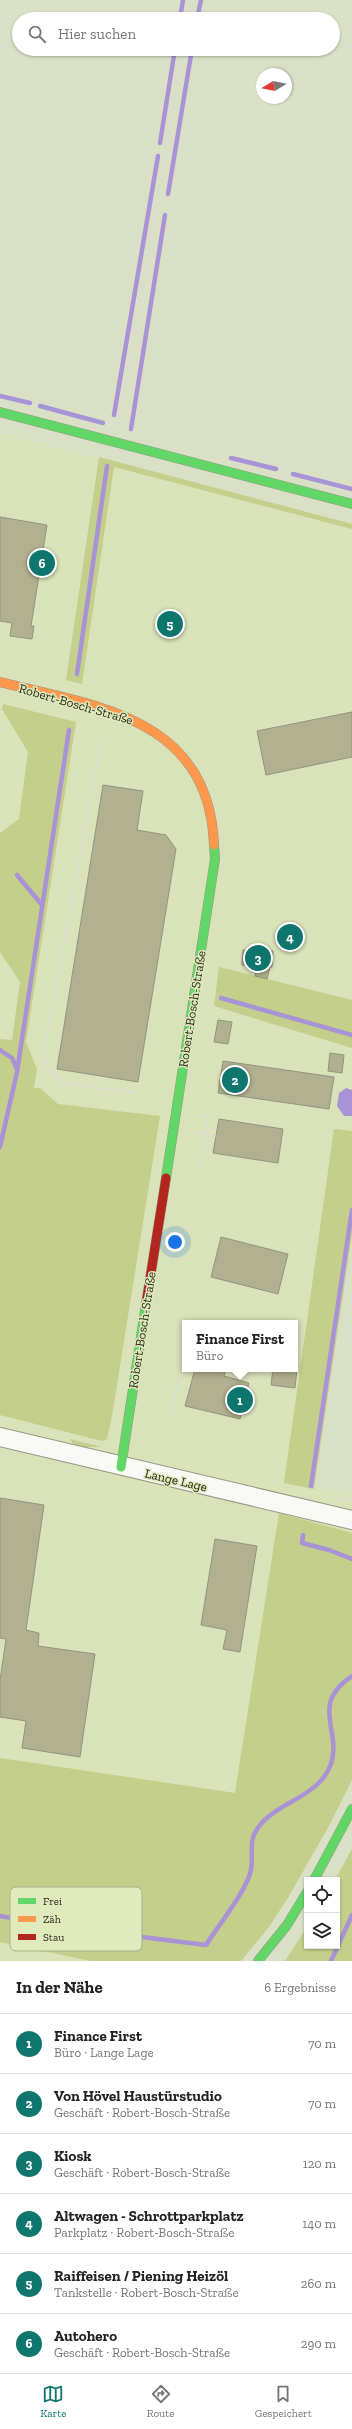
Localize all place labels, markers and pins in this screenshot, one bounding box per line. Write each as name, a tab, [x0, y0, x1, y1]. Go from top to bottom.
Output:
pin: 6	[29, 548, 55, 578]
pin: 5	[157, 609, 183, 639]
pin: 4	[277, 922, 303, 952]
pin: 3	[245, 943, 271, 973]
pin: 2	[222, 1065, 248, 1095]
pin: 1	[227, 1385, 253, 1415]

